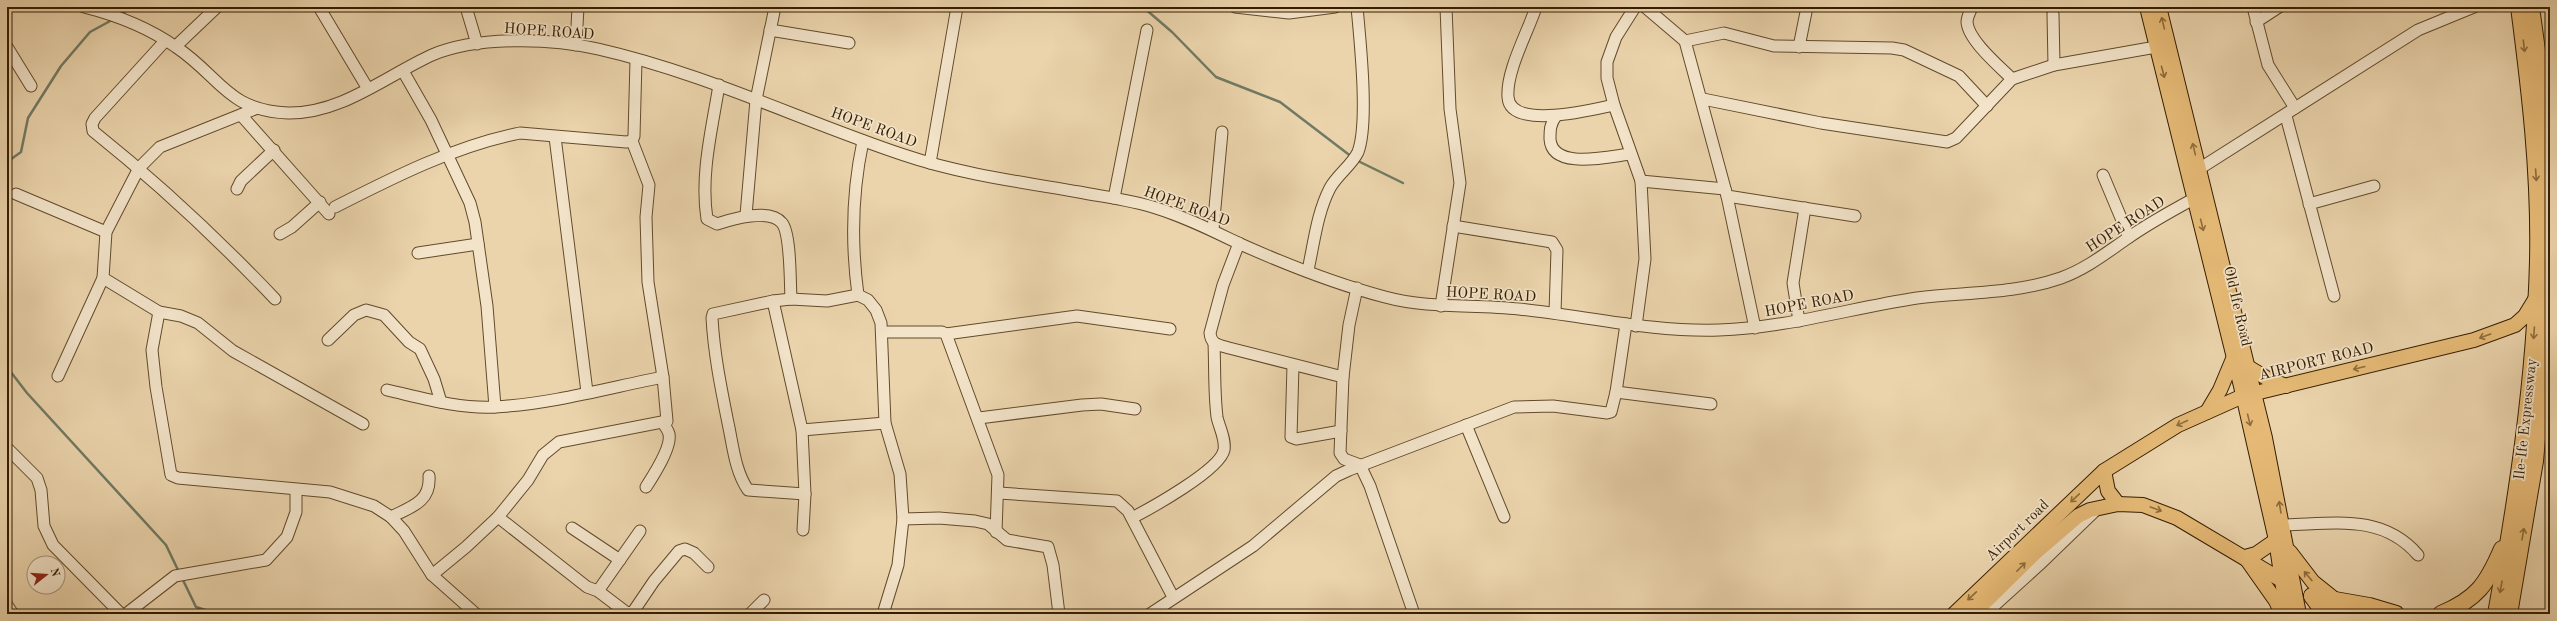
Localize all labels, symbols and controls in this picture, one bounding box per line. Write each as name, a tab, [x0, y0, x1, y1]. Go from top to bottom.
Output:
one-way arrow	[2158, 17, 2166, 30]
street label: HOPE ROAD	[503, 22, 595, 43]
one-way arrow	[2520, 39, 2528, 52]
one-way arrow	[2159, 65, 2167, 78]
street label: HOPE ROAD	[828, 106, 919, 151]
one-way arrow	[2190, 143, 2198, 156]
one-way arrow	[2532, 168, 2539, 181]
street label: HOPE ROAD	[1141, 185, 1232, 230]
street label: HOPE ROAD	[2084, 194, 2168, 256]
one-way arrow	[2198, 218, 2206, 231]
street label: Old Ife Road	[2220, 265, 2253, 348]
street label: HOPE ROAD	[1445, 286, 1537, 305]
street label: HOPE ROAD	[1763, 288, 1855, 320]
one-way arrow	[2530, 326, 2537, 339]
one-way arrow	[2478, 333, 2491, 340]
street label: AIRPORT ROAD	[2257, 341, 2375, 384]
street label: Ile-Ife Expressway	[2513, 357, 2540, 481]
one-way arrow	[2352, 365, 2365, 372]
one-way arrow	[2245, 413, 2253, 426]
one-way arrow	[2176, 420, 2188, 427]
one-way arrow	[2070, 493, 2080, 502]
street label: Airport road	[1984, 497, 2053, 565]
one-way arrow	[2275, 501, 2283, 514]
one-way arrow	[2150, 506, 2162, 514]
one-way arrow	[2519, 528, 2527, 541]
north arrow	[26, 555, 66, 595]
one-way arrow	[2016, 562, 2026, 572]
text: N	[48, 567, 61, 579]
one-way arrow	[2303, 570, 2312, 581]
one-way arrow	[2497, 580, 2505, 593]
one-way arrow	[1967, 591, 1977, 601]

